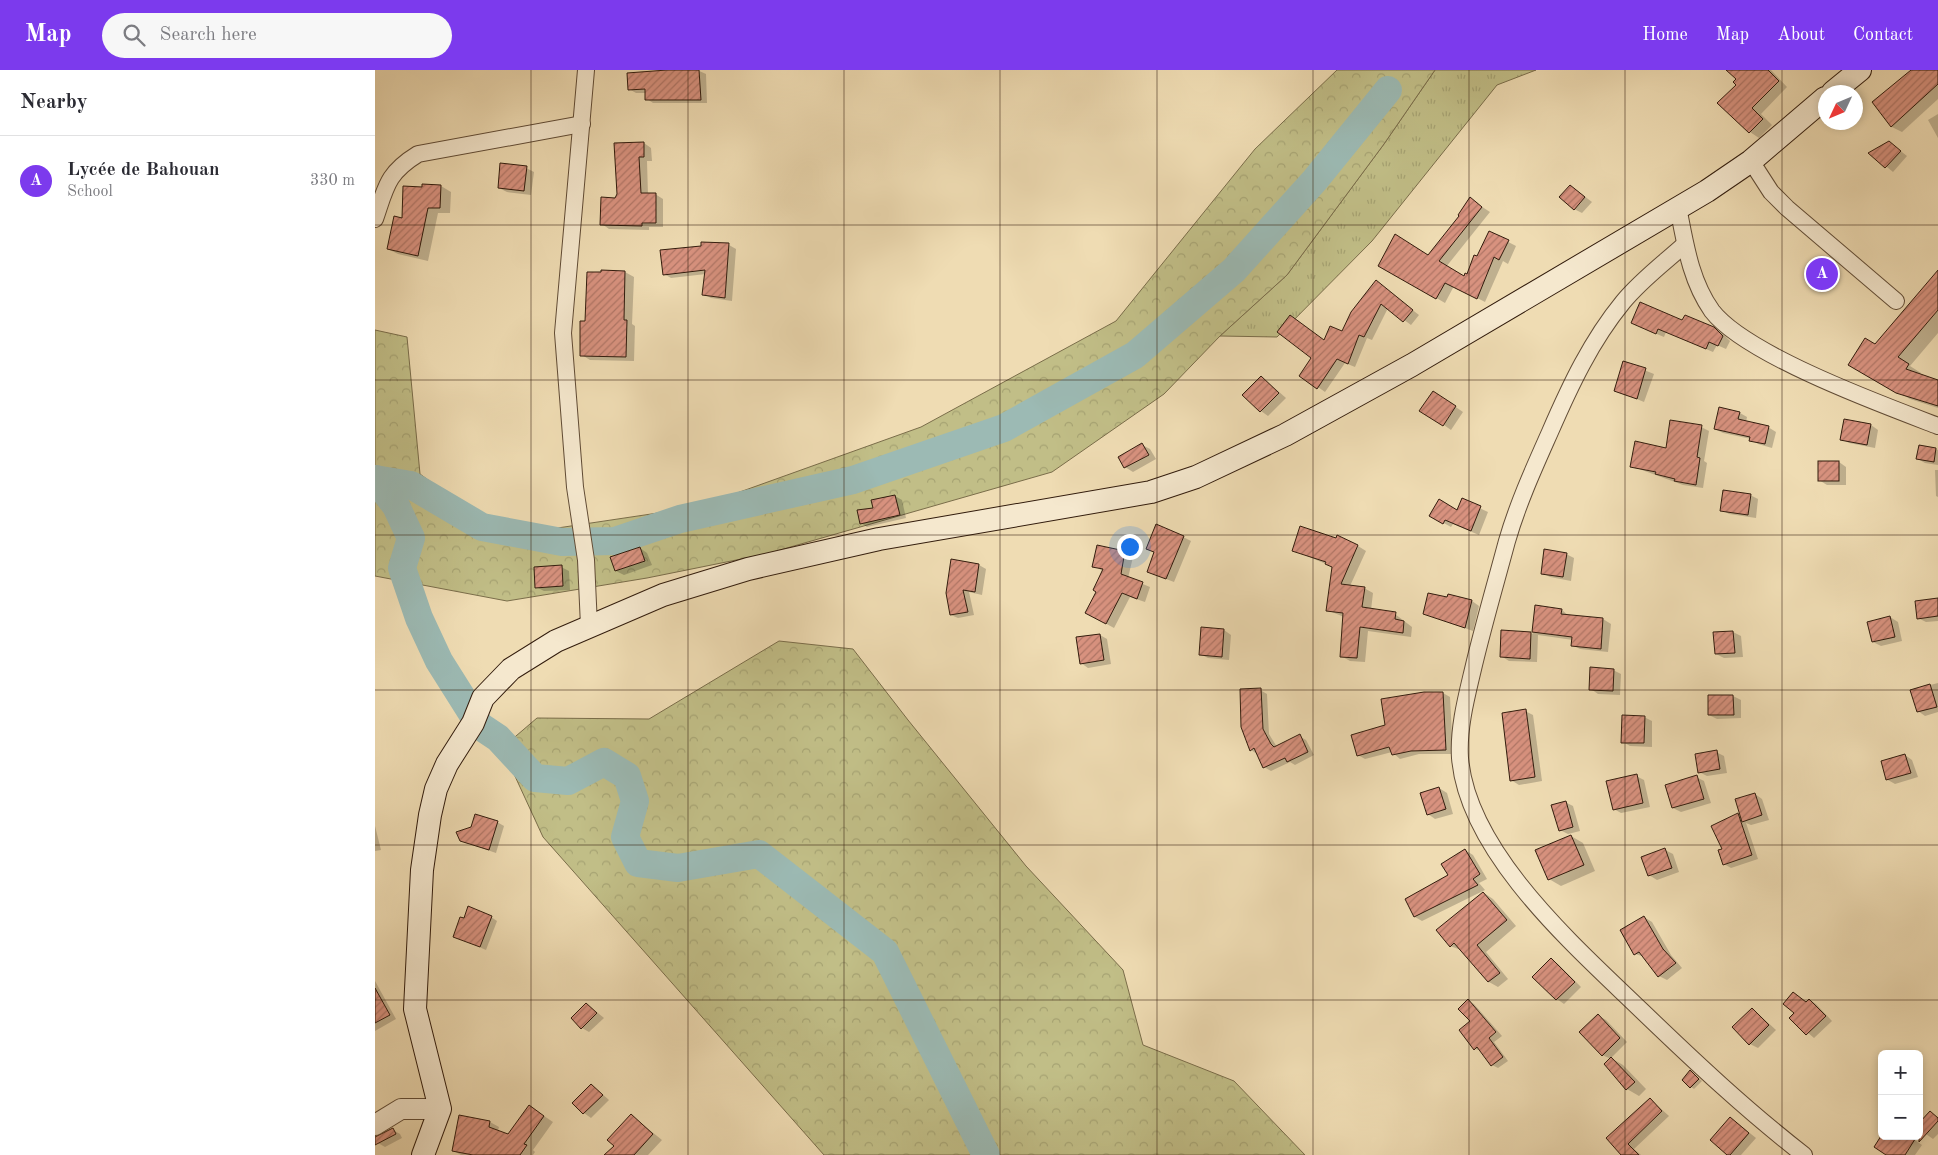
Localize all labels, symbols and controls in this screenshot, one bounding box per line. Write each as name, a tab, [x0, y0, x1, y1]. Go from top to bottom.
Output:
search box	[102, 13, 452, 58]
icon: search	[120, 21, 148, 49]
text: Map	[25, 23, 72, 47]
text: Search here	[160, 26, 257, 45]
text: Home	[1642, 26, 1688, 44]
text: Map	[1716, 26, 1749, 44]
text: About	[1777, 26, 1825, 44]
text: Contact	[1853, 26, 1913, 44]
north arrow	[1818, 85, 1863, 130]
text: Nearby	[20, 92, 88, 113]
text: Lycée de Bahouan	[67, 161, 219, 180]
text: A	[30, 173, 42, 189]
text: 330 m	[310, 173, 355, 189]
text: School	[67, 184, 113, 200]
pin: A	[1806, 255, 1838, 293]
your location	[1117, 534, 1143, 560]
map controls	[1878, 1050, 1923, 1140]
button: +	[1878, 1050, 1923, 1095]
button: −	[1878, 1095, 1923, 1140]

